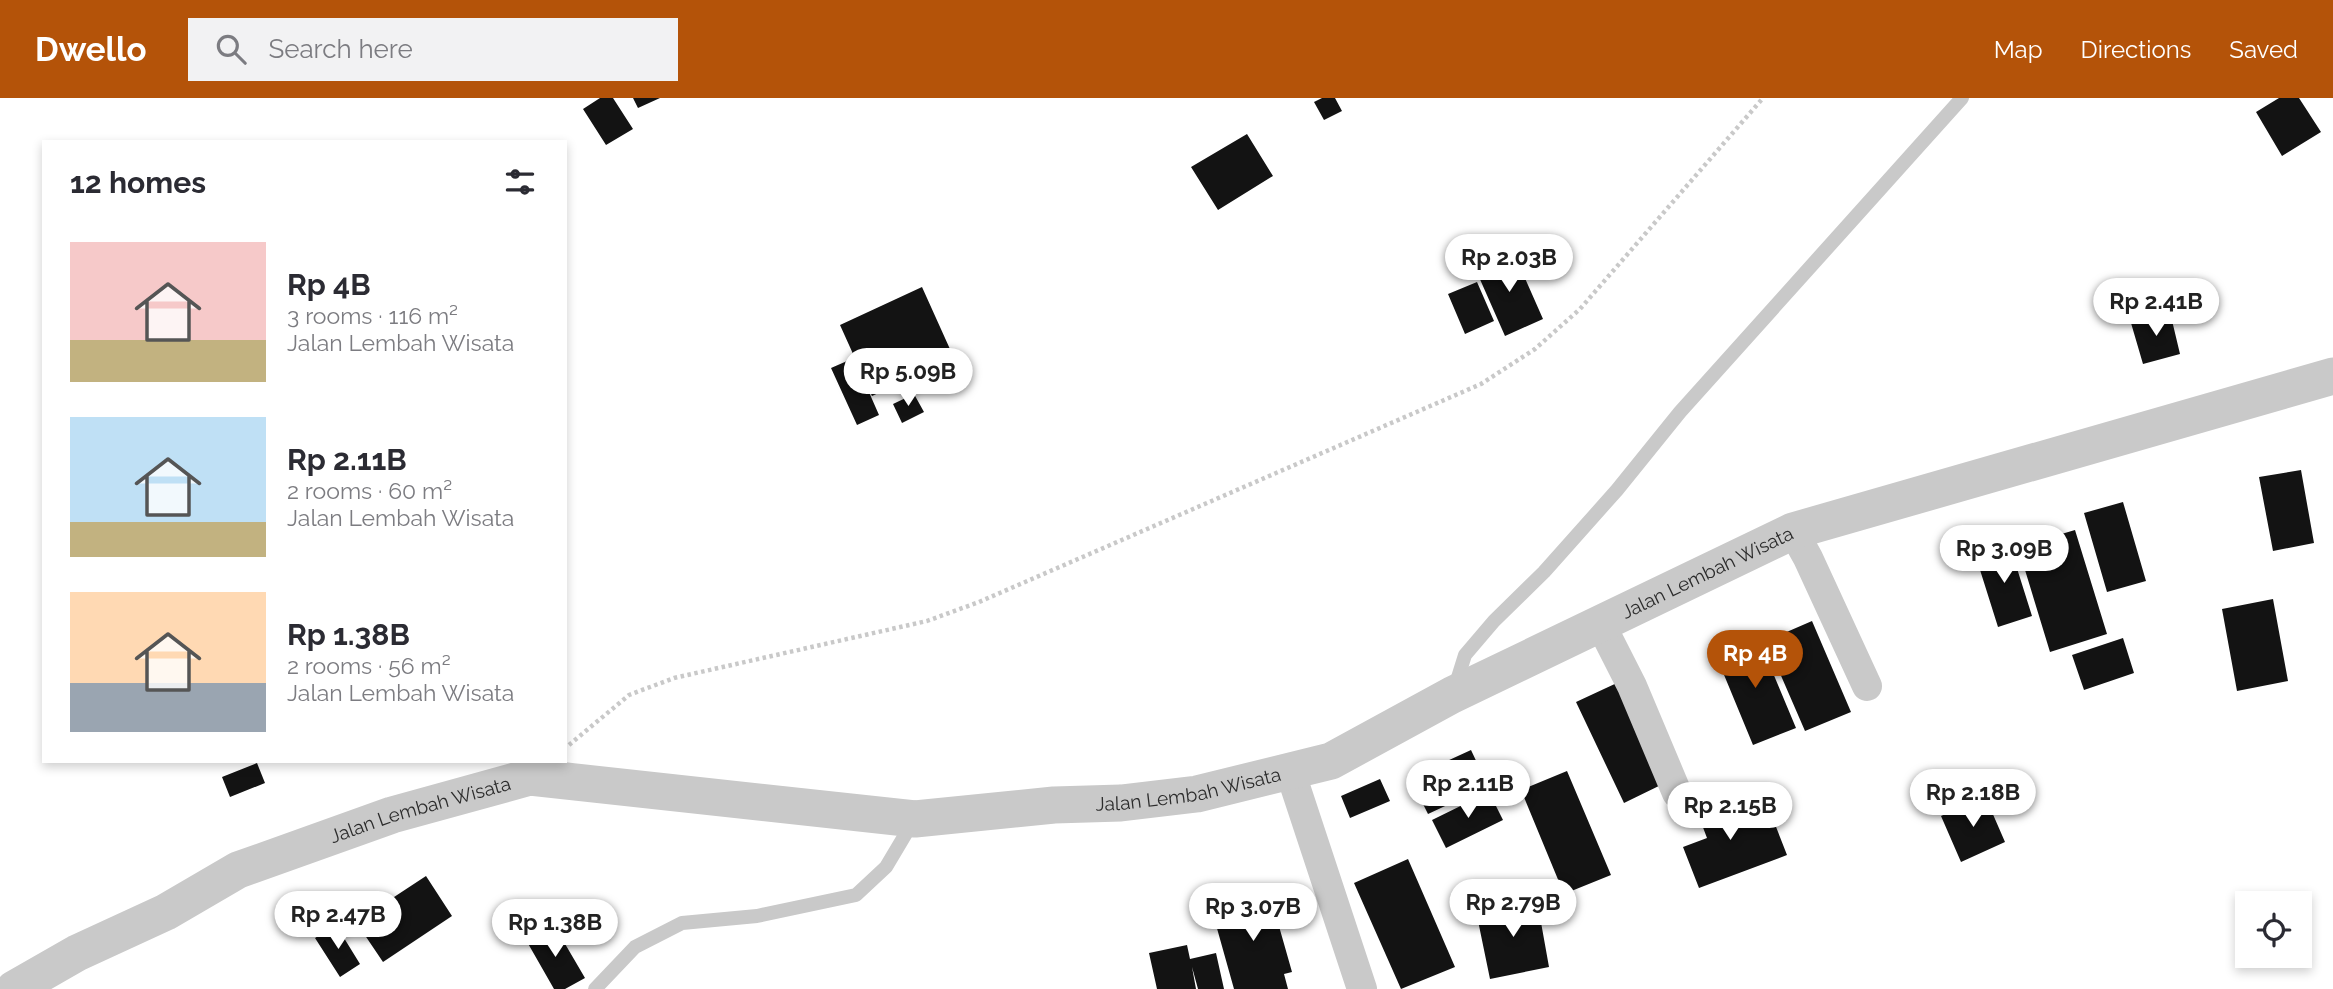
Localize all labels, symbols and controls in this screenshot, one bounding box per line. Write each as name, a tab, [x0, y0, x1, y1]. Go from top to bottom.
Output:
search box	[188, 18, 678, 81]
text: Dwello	[35, 30, 146, 69]
icon: search	[212, 30, 250, 68]
text: Search here	[268, 34, 413, 64]
text: Map	[1994, 35, 2043, 64]
text: Directions	[2081, 35, 2191, 64]
text: Saved	[2229, 35, 2298, 64]
icon: filters	[501, 163, 539, 201]
text: 12 homes	[70, 165, 206, 200]
pin: Rp 2.03B	[1437, 234, 1581, 294]
text: Rp 2.03B	[1461, 243, 1557, 270]
text: Rp 4B	[287, 267, 371, 302]
icon: home	[126, 270, 210, 354]
pin: Rp 2.41B	[2084, 278, 2228, 338]
text: Rp 2.41B	[2109, 287, 2203, 314]
text: 3 rooms · 116 m²	[287, 302, 458, 329]
text: Jalan Lembah Wisata	[287, 329, 514, 356]
pin: Rp 5.09B	[836, 348, 980, 408]
text: Rp 5.09B	[860, 357, 956, 384]
text: Rp 2.11B	[287, 442, 407, 477]
icon: home	[126, 445, 210, 529]
text: 2 rooms · 60 m²	[287, 477, 452, 504]
text: Jalan Lembah Wisata	[287, 504, 514, 531]
street label: Jalan Lembah Wisata	[1618, 522, 1797, 623]
pin: Rp 3.09B	[1932, 526, 2076, 585]
text: Rp 3.09B	[1956, 534, 2052, 561]
text: Rp 1.38B	[287, 617, 410, 652]
icon: home	[126, 620, 210, 704]
pin: Rp 4B	[1706, 630, 1804, 690]
text: Rp 4B	[1723, 639, 1787, 666]
text: 2 rooms · 56 m²	[287, 652, 451, 679]
text: Jalan Lembah Wisata	[287, 679, 514, 706]
pin: Rp 2.11B	[1396, 760, 1540, 820]
street label: Jalan Lembah Wisata	[1095, 763, 1283, 815]
text: Rp 2.11B	[1422, 769, 1514, 796]
pin: Rp 2.18B	[1901, 770, 2045, 829]
street label: Jalan Lembah Wisata	[327, 772, 513, 847]
text: Rp 2.18B	[1926, 778, 2020, 805]
pin: Rp 2.15B	[1658, 782, 1802, 842]
text: Rp 2.15B	[1683, 791, 1777, 818]
pin: Rp 2.79B	[1441, 880, 1585, 939]
pin: Rp 3.07B	[1181, 884, 1325, 943]
text: Rp 2.79B	[1465, 888, 1561, 915]
map controls	[2235, 891, 2312, 968]
button: locate	[2235, 891, 2312, 968]
pin: Rp 2.47B	[266, 892, 410, 951]
text: Rp 3.07B	[1205, 892, 1301, 919]
text: Rp 2.47B	[290, 900, 386, 927]
pin: Rp 1.38B	[483, 900, 627, 959]
text: Rp 1.38B	[508, 908, 602, 935]

